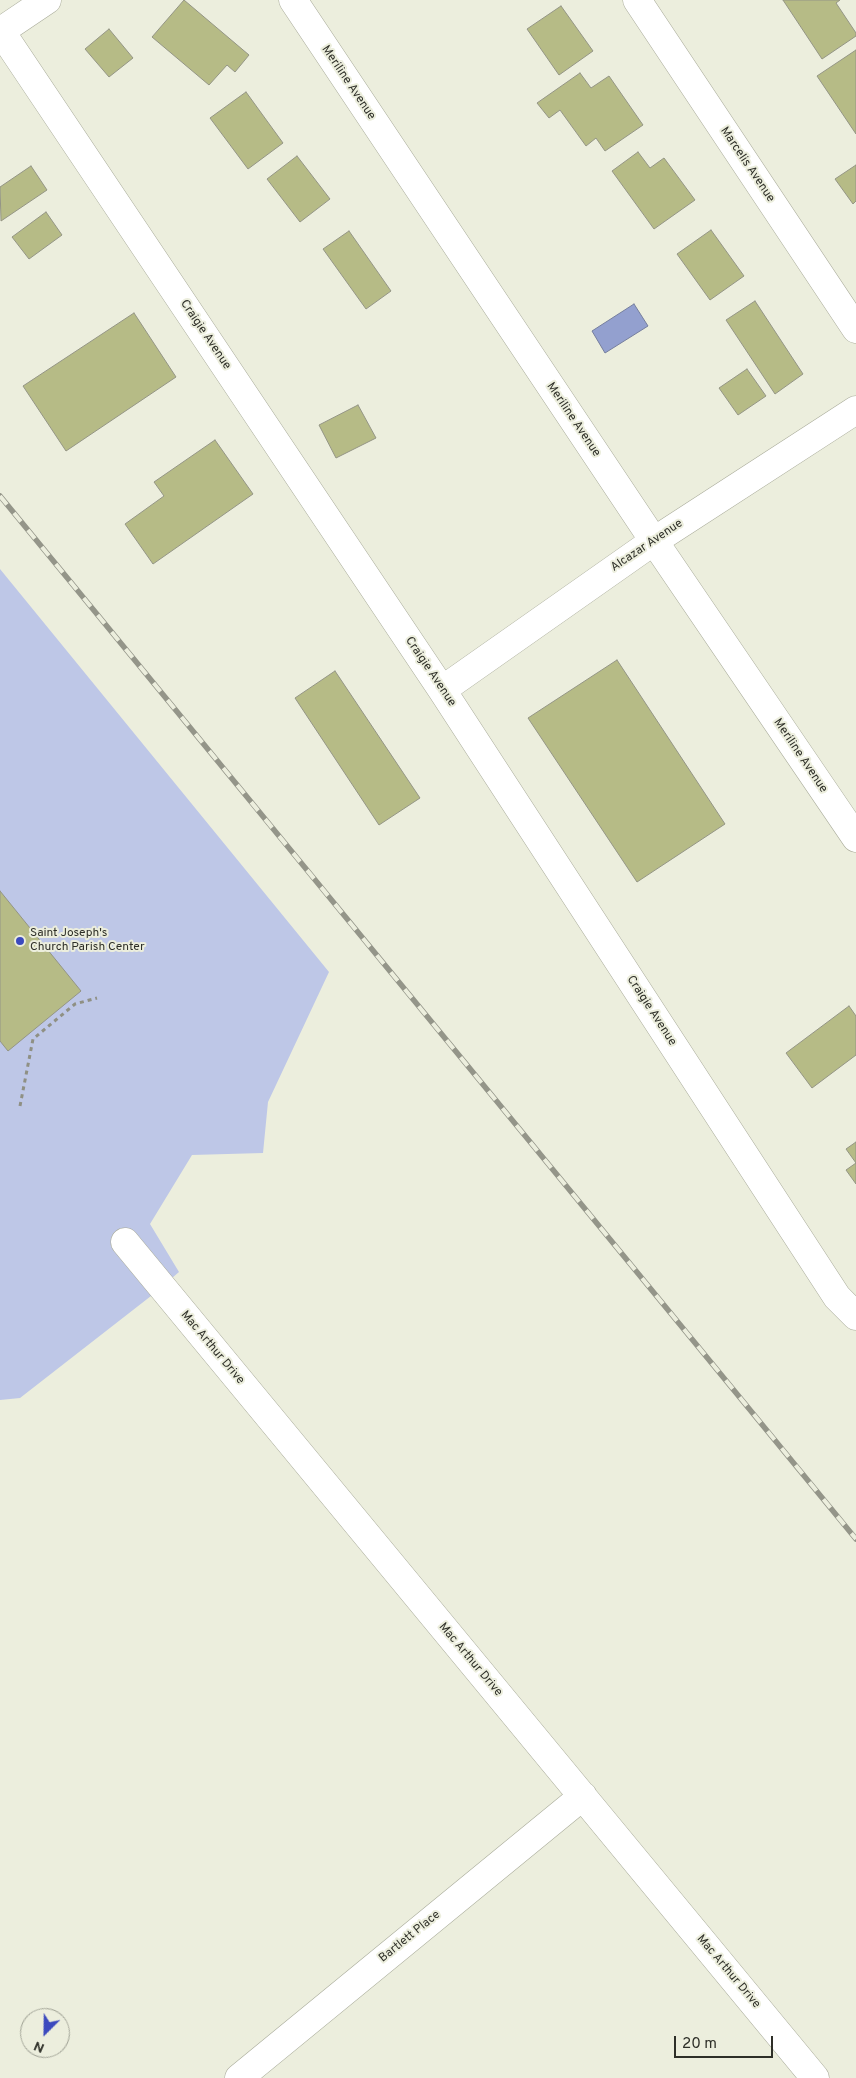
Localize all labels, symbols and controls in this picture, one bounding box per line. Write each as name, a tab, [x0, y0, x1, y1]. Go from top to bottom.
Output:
street label: Meriline Avenue	[318, 43, 378, 123]
street label: Marcelis Avenue	[717, 125, 777, 205]
street label: Craigie Avenue	[176, 298, 234, 372]
street label: Meriline Avenue	[543, 380, 603, 460]
street label: Alcazar Avenue	[608, 517, 686, 575]
street label: Craigie Avenue	[401, 635, 459, 709]
street label: Meriline Avenue	[770, 716, 830, 796]
place label: Saint Joseph's Church Parish Center	[30, 927, 145, 955]
marker: Saint Joseph's Church Parish Center	[14, 935, 26, 947]
street label: Craigie Avenue	[623, 973, 679, 1049]
street label: Mac Arthur Drive	[177, 1308, 247, 1388]
street label: Mac Arthur Drive	[435, 1620, 505, 1700]
street label: Bartlett Place	[377, 1908, 443, 1966]
street label: Mac Arthur Drive	[693, 1932, 763, 2012]
north arrow	[20, 2008, 70, 2058]
scale bar	[676, 2026, 775, 2058]
text: 20 m	[682, 2035, 717, 2054]
text: N	[31, 2037, 47, 2056]

